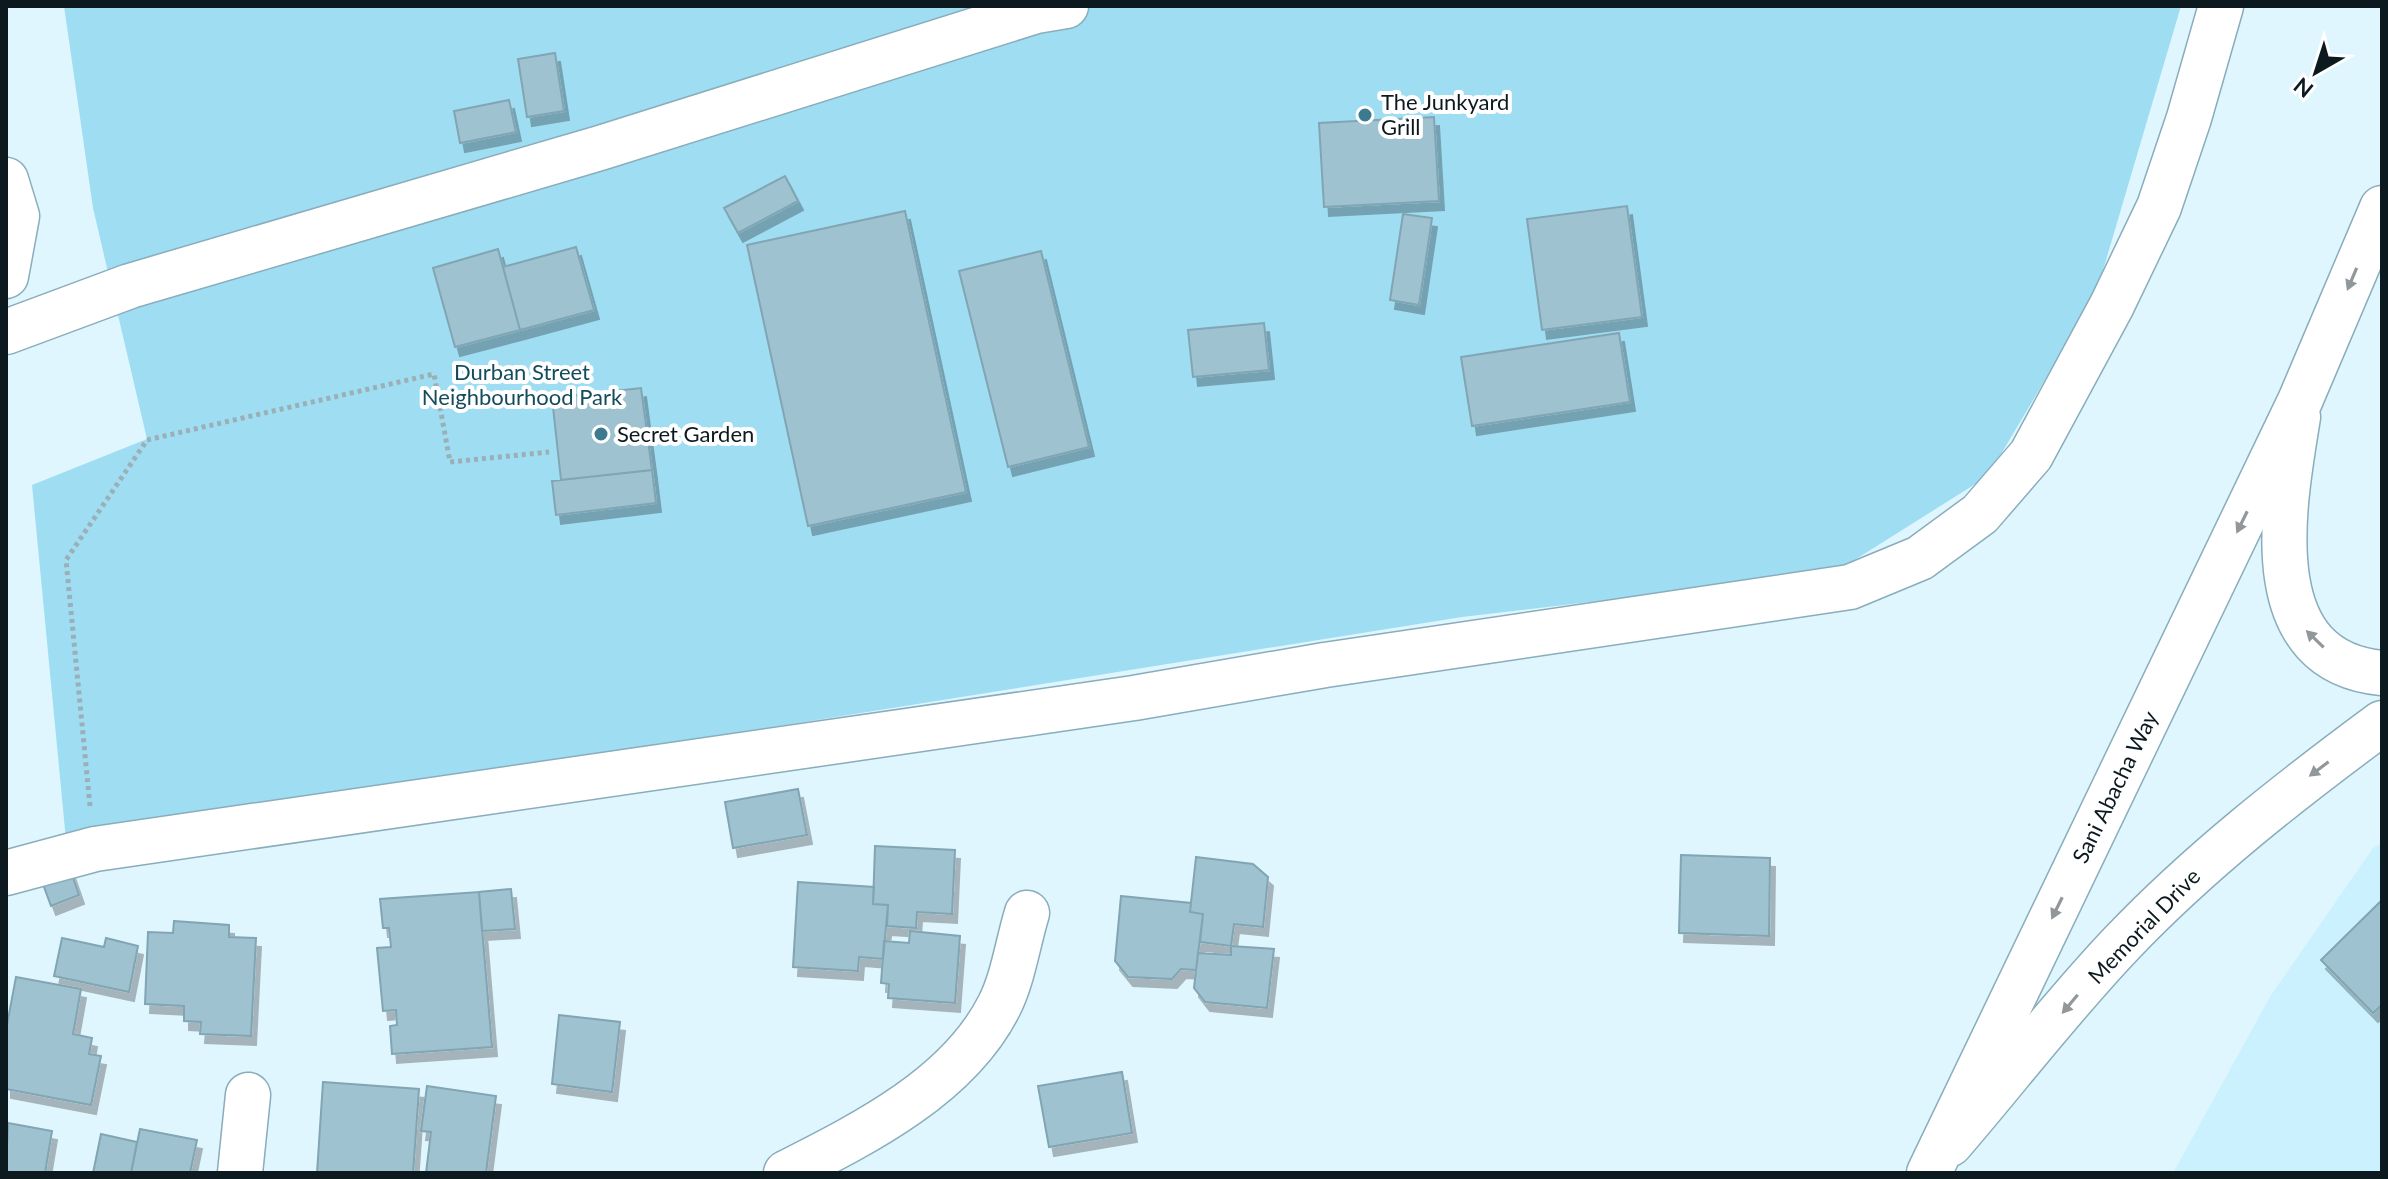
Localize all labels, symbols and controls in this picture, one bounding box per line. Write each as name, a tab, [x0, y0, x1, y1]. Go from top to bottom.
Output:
north arrow	[2276, 32, 2356, 112]
text: N	[2288, 72, 2318, 104]
place label: The Junkyard Grill	[1381, 88, 1509, 140]
marker: The Junkyard Grill	[1356, 106, 1374, 124]
one-way arrow	[2345, 268, 2358, 291]
park label: Durban Street Neighbourhood Park	[422, 358, 623, 410]
place label: Secret Garden	[617, 420, 754, 447]
marker: Secret Garden	[592, 425, 610, 443]
one-way arrow	[2235, 511, 2249, 534]
one-way arrow	[2305, 630, 2324, 649]
street label: Sani Abacha Way	[2066, 706, 2163, 867]
one-way arrow	[2309, 761, 2330, 777]
street label: Memorial Drive	[2082, 862, 2205, 989]
one-way arrow	[2050, 896, 2064, 920]
one-way arrow	[2061, 995, 2079, 1014]

